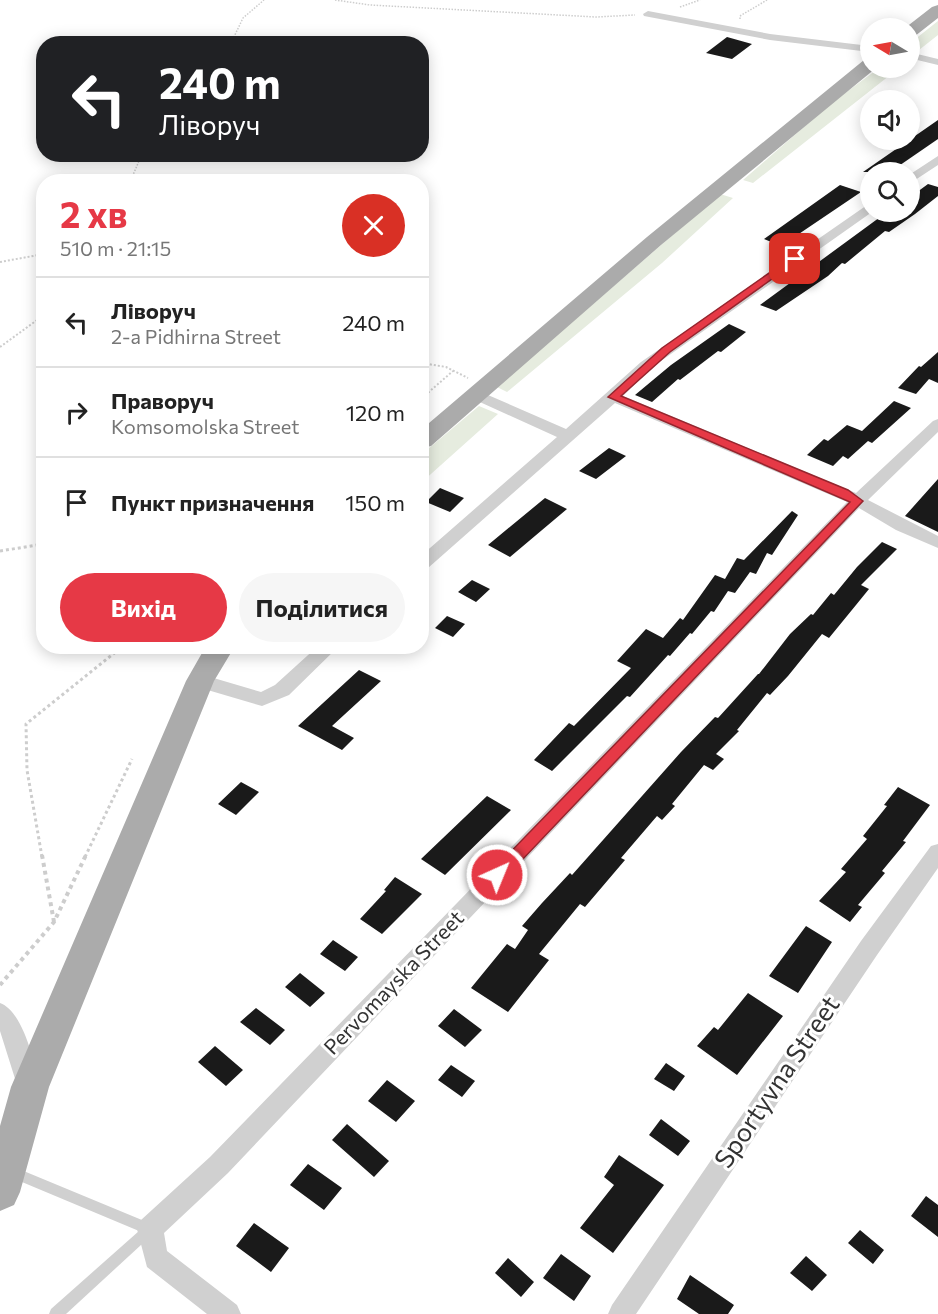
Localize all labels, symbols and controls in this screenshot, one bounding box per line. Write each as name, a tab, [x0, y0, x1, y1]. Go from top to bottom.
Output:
north arrow	[860, 18, 920, 78]
map controls	[860, 18, 920, 222]
text: 240 m	[159, 56, 281, 108]
icon: left	[60, 60, 138, 138]
button: sound	[860, 90, 920, 150]
text: Ліворуч	[159, 108, 260, 141]
button: search	[860, 162, 920, 222]
text: 2 хв	[60, 191, 127, 235]
button: close	[342, 194, 405, 257]
pin	[769, 233, 820, 284]
text: 510 m · 21:15	[60, 236, 171, 260]
icon: arrive	[778, 242, 811, 275]
text: Ліворуч	[111, 297, 196, 324]
icon: left	[60, 306, 93, 339]
text: 240 m	[342, 309, 405, 336]
text: 2-a Pidhirna Street	[111, 324, 281, 348]
text: Праворуч	[111, 387, 214, 414]
icon: right	[60, 396, 93, 429]
text: 120 m	[346, 399, 405, 426]
text: Komsomolska Street	[111, 414, 299, 438]
icon: arrive	[60, 486, 93, 519]
text: Пункт призначення	[111, 489, 314, 516]
text: 150 m	[345, 489, 405, 516]
button: Вихід	[60, 573, 227, 642]
button: Поділитися	[239, 573, 405, 642]
position arrow	[465, 843, 529, 907]
street label: Pervomayska Street	[318, 905, 468, 1059]
street label: Sportyvna Street	[707, 989, 845, 1173]

